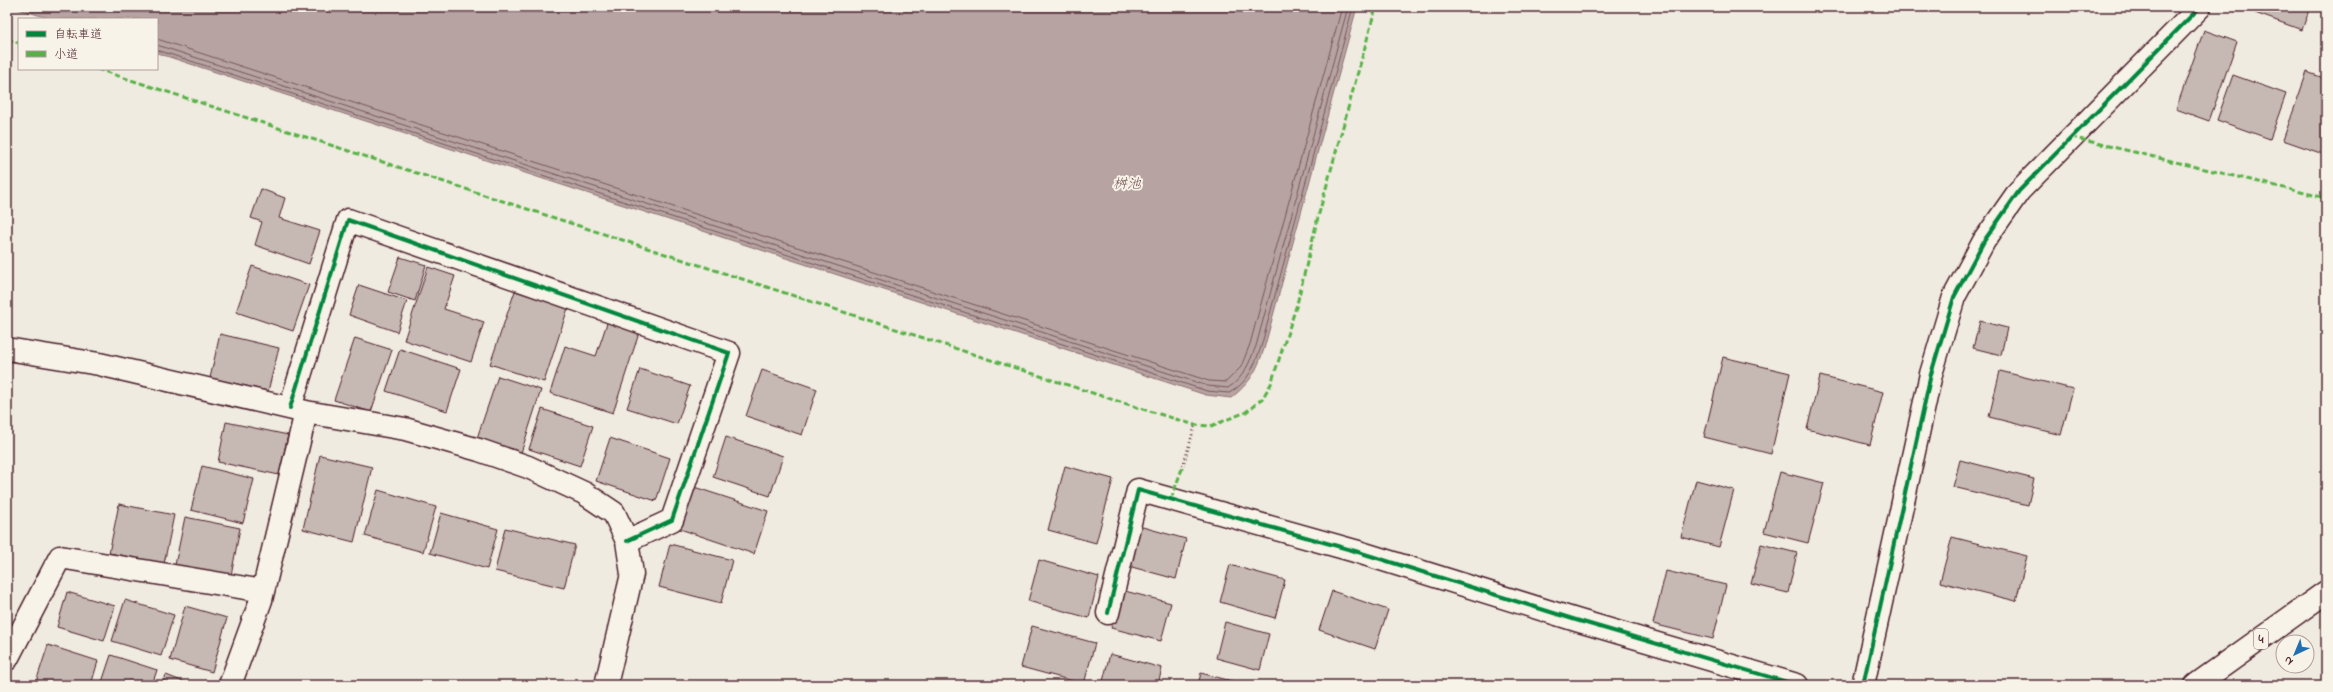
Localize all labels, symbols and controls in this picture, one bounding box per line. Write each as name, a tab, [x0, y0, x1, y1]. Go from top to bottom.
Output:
legend	[18, 18, 158, 70]
text: 自転車道	[54, 26, 102, 44]
text: 小道	[54, 46, 78, 64]
water label: 桝池	[1113, 174, 1142, 195]
road number: 4	[2254, 629, 2268, 649]
north arrow	[2275, 634, 2315, 674]
text: N	[2281, 652, 2297, 669]

